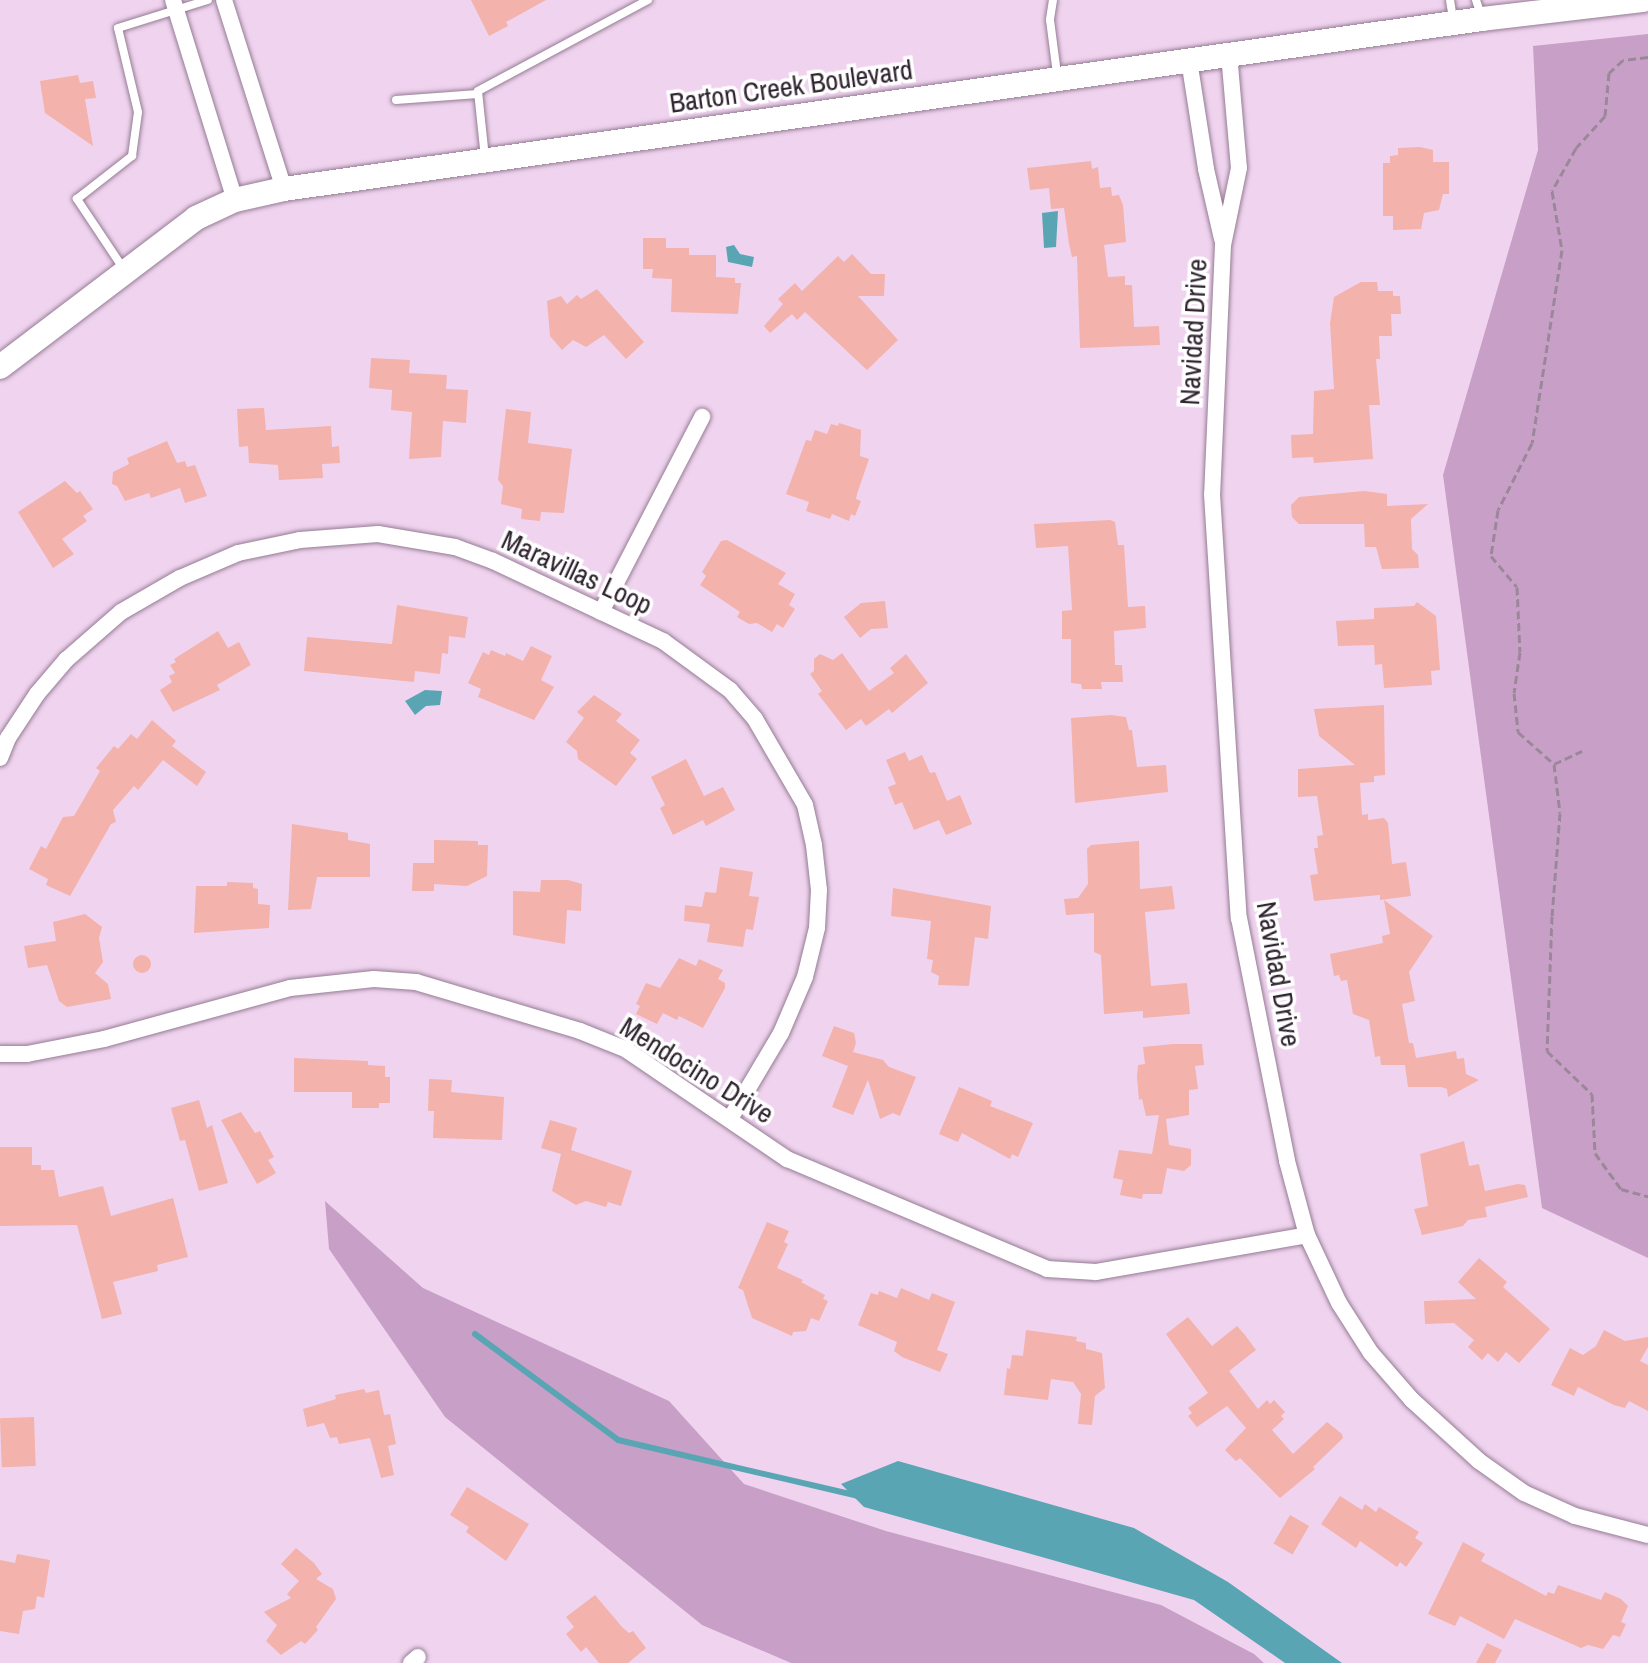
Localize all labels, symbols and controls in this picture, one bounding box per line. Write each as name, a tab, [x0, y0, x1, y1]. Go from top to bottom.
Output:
street label: Barton Creek Boulevard	[667, 52, 915, 120]
street label: Navidad Drive	[1172, 258, 1214, 406]
street label: Maravillas Loop	[496, 523, 658, 621]
street label: Navidad Drive	[1250, 899, 1308, 1049]
street label: Mendocino Drive	[614, 1009, 780, 1131]

